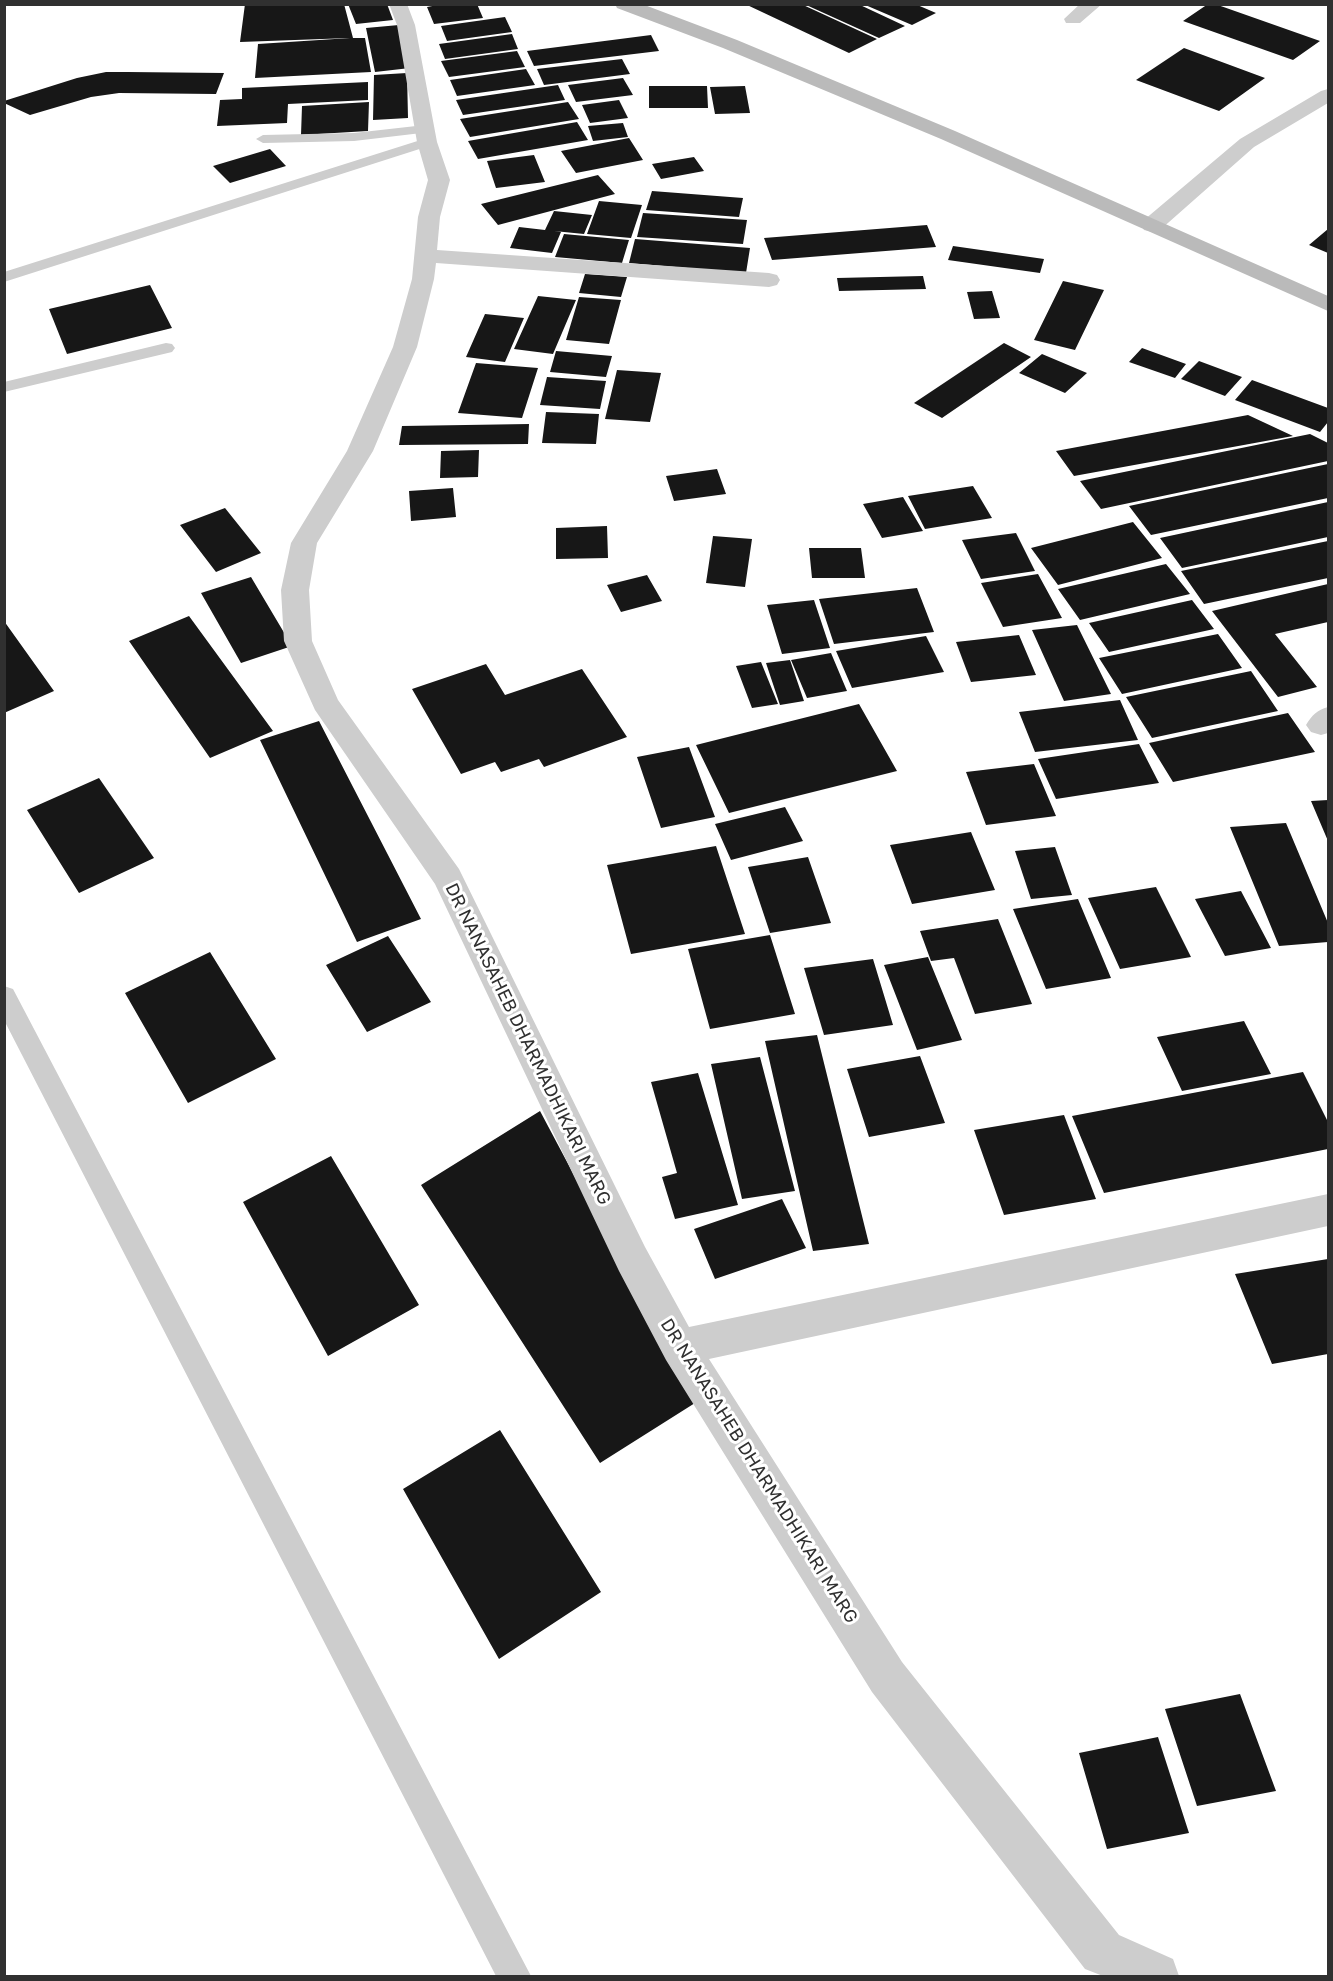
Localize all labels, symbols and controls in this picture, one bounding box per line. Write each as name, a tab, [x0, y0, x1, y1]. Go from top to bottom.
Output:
street label: DR NANASAHEB DHARMADHIKARI MARG	[440, 880, 616, 1208]
street label: DR NANASAHEB DHARMADHIKARI MARG	[656, 1315, 862, 1627]

